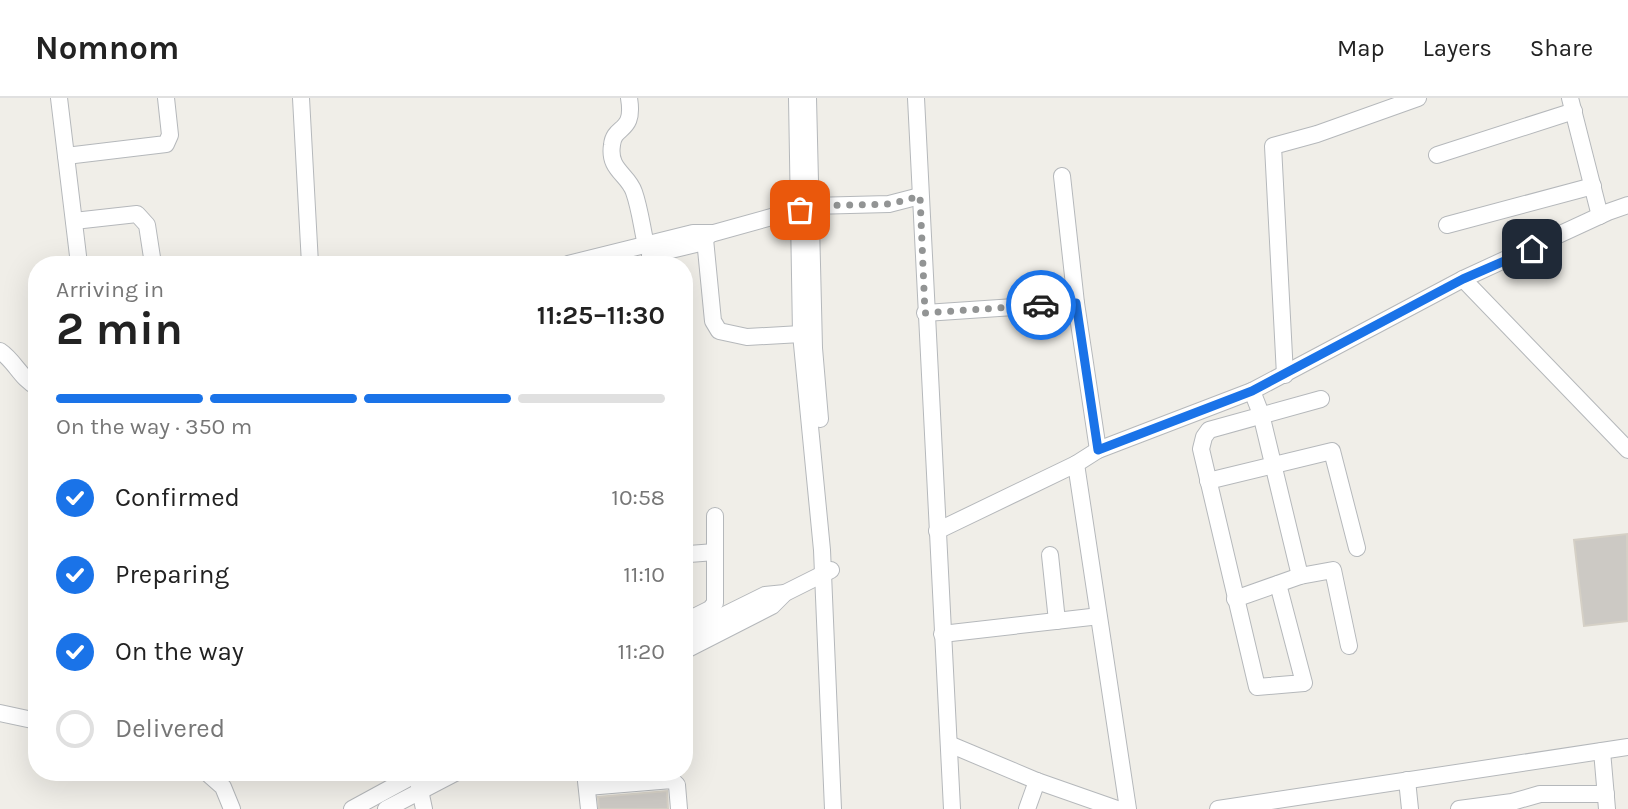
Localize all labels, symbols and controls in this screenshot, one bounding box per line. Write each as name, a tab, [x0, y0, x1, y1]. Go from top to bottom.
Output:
text: Nomnom	[35, 29, 179, 67]
text: Map	[1337, 34, 1385, 62]
text: Layers	[1423, 34, 1492, 62]
text: Share	[1530, 34, 1593, 62]
pin	[770, 180, 830, 240]
icon: bag	[781, 191, 819, 229]
pin	[1502, 219, 1562, 279]
icon: home	[1513, 230, 1551, 268]
courier	[1006, 270, 1076, 340]
text: Arriving in	[56, 276, 164, 303]
icon: car	[1022, 286, 1060, 324]
text: 11:25–11:30	[537, 300, 665, 331]
text: 2 min	[56, 302, 183, 356]
text: On the way · 350 m	[56, 413, 252, 440]
icon: check	[56, 479, 94, 517]
text: Confirmed	[115, 482, 240, 513]
text: 10:58	[611, 484, 665, 511]
icon: check	[56, 556, 94, 594]
text: Preparing	[115, 559, 229, 590]
text: 11:10	[623, 561, 665, 588]
icon: check	[56, 633, 94, 671]
text: On the way	[115, 636, 244, 667]
text: 11:20	[618, 638, 665, 665]
text: Delivered	[115, 713, 225, 744]

